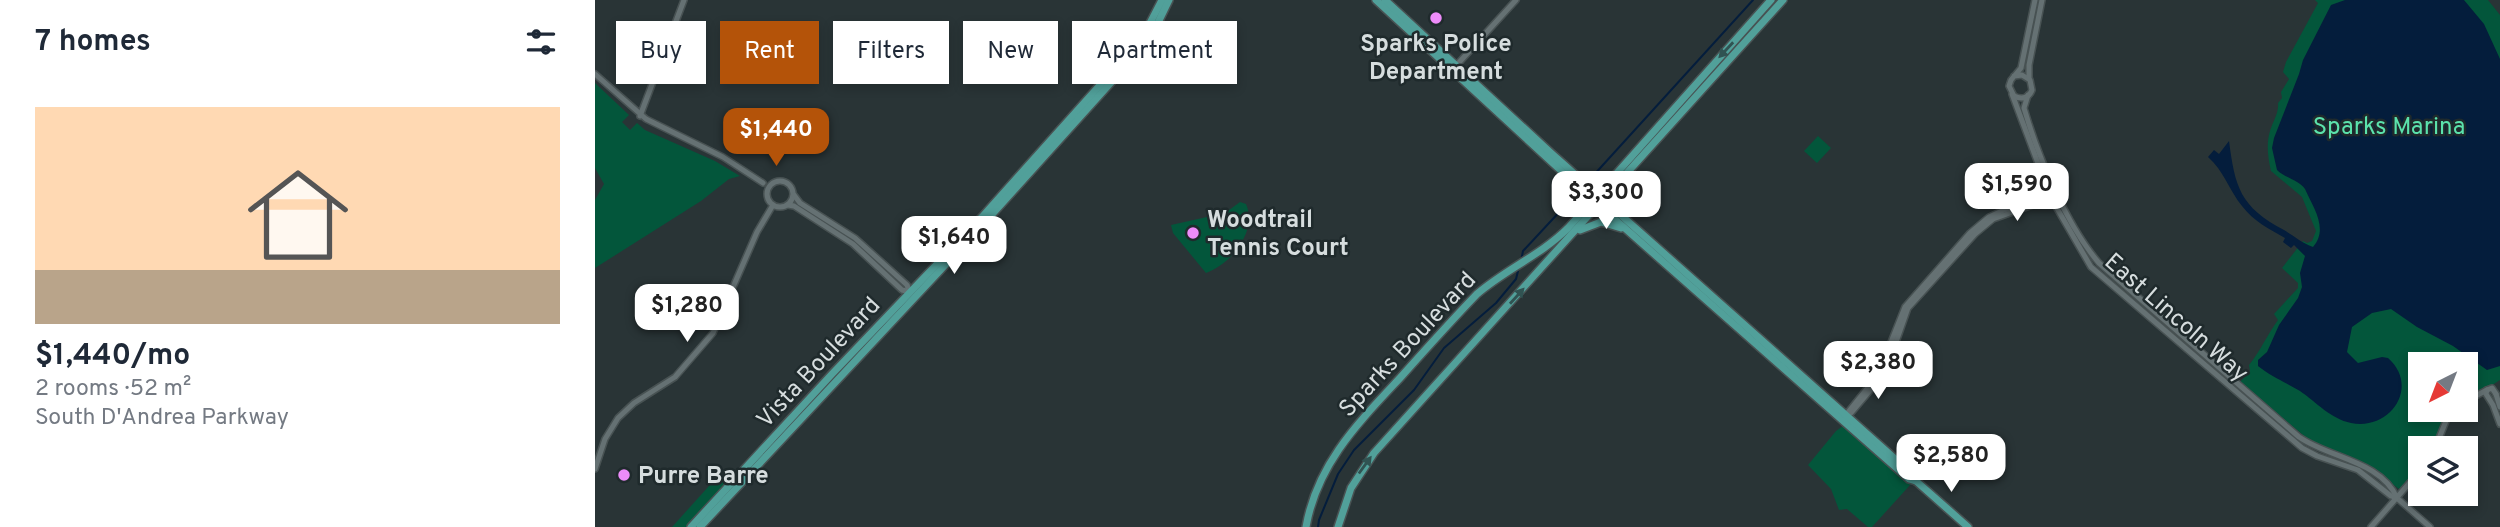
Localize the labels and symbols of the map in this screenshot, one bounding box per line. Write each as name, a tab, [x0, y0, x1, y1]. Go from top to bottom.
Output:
marker: Sparks Police Department	[1428, 10, 1444, 26]
place label: Sparks Police Department	[1360, 30, 1512, 88]
one-way arrow	[1718, 41, 1734, 58]
pin: $1,440	[719, 108, 833, 168]
park label: Sparks Marina	[2313, 113, 2465, 143]
pin: $1,590	[1960, 164, 2074, 223]
pin: $3,300	[1549, 172, 1663, 231]
place label: Woodtrail Tennis Court	[1207, 206, 1349, 264]
pin: $1,640	[897, 216, 1011, 276]
marker: Woodtrail Tennis Court	[1185, 225, 1201, 241]
street label: East Lincoln Way	[2097, 248, 2254, 389]
street label: Sparks Boulevard	[1333, 266, 1484, 424]
pin: $1,280	[630, 284, 744, 344]
one-way arrow	[1509, 287, 1525, 305]
street label: Vista Boulevard	[751, 292, 888, 435]
pin: $2,380	[1821, 342, 1935, 401]
north arrow	[2408, 352, 2478, 422]
pin: $2,580	[1894, 434, 2008, 494]
one-way arrow	[1358, 456, 1372, 474]
place label: Purre Barre	[638, 462, 769, 492]
marker: Purre Barre	[616, 467, 632, 483]

